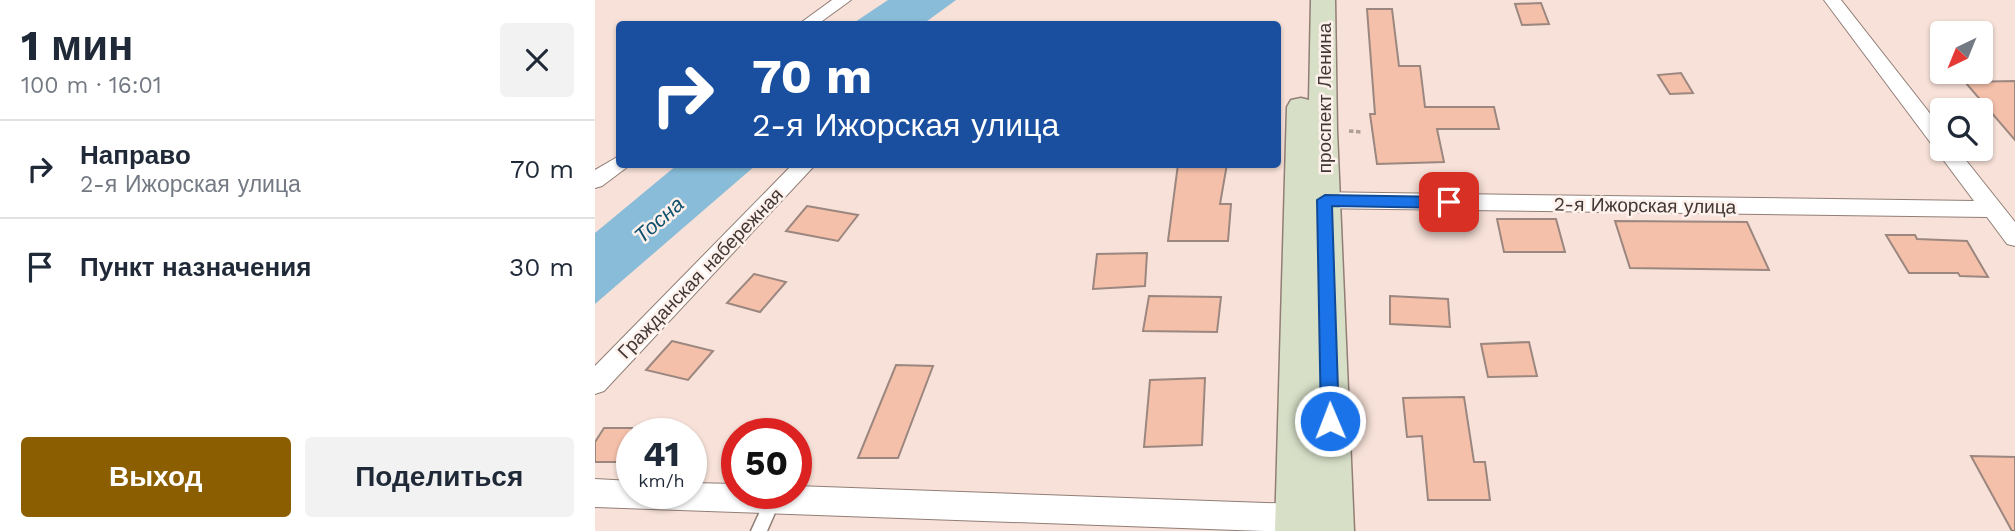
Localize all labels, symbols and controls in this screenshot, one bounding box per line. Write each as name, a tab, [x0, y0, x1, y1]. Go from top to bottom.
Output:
text: 1 мин	[21, 21, 133, 70]
north arrow	[1930, 21, 1993, 84]
map controls	[1930, 21, 1993, 161]
street label: проспект Ленина	[1313, 22, 1336, 173]
button: close	[500, 23, 574, 97]
text: 70 m	[752, 47, 872, 105]
icon: right	[637, 49, 728, 140]
text: 100 m · 16:01	[21, 72, 162, 99]
button: search	[1930, 98, 1993, 161]
text: 2-я Ижорская улица	[752, 106, 1059, 144]
text: Направо	[80, 140, 191, 170]
icon: right	[21, 150, 59, 188]
text: 70 m	[510, 154, 574, 184]
text: 2-я Ижорская улица	[80, 171, 301, 198]
pin	[1419, 172, 1479, 232]
street label: Гражданская набережная	[613, 183, 788, 363]
icon: arrive	[1430, 183, 1468, 221]
water label: Тосна	[629, 191, 689, 248]
street label: 2-я Ижорская улица	[1554, 192, 1737, 219]
icon: arrive	[21, 248, 59, 286]
text: Пункт назначения	[80, 252, 311, 282]
text: 30 m	[509, 252, 574, 282]
position arrow	[1293, 384, 1367, 458]
speed limit sign: 50	[721, 418, 812, 509]
text: 41	[643, 433, 680, 475]
button: Выход	[21, 437, 291, 517]
button: Поделиться	[305, 437, 574, 517]
text: km/h	[638, 470, 685, 491]

